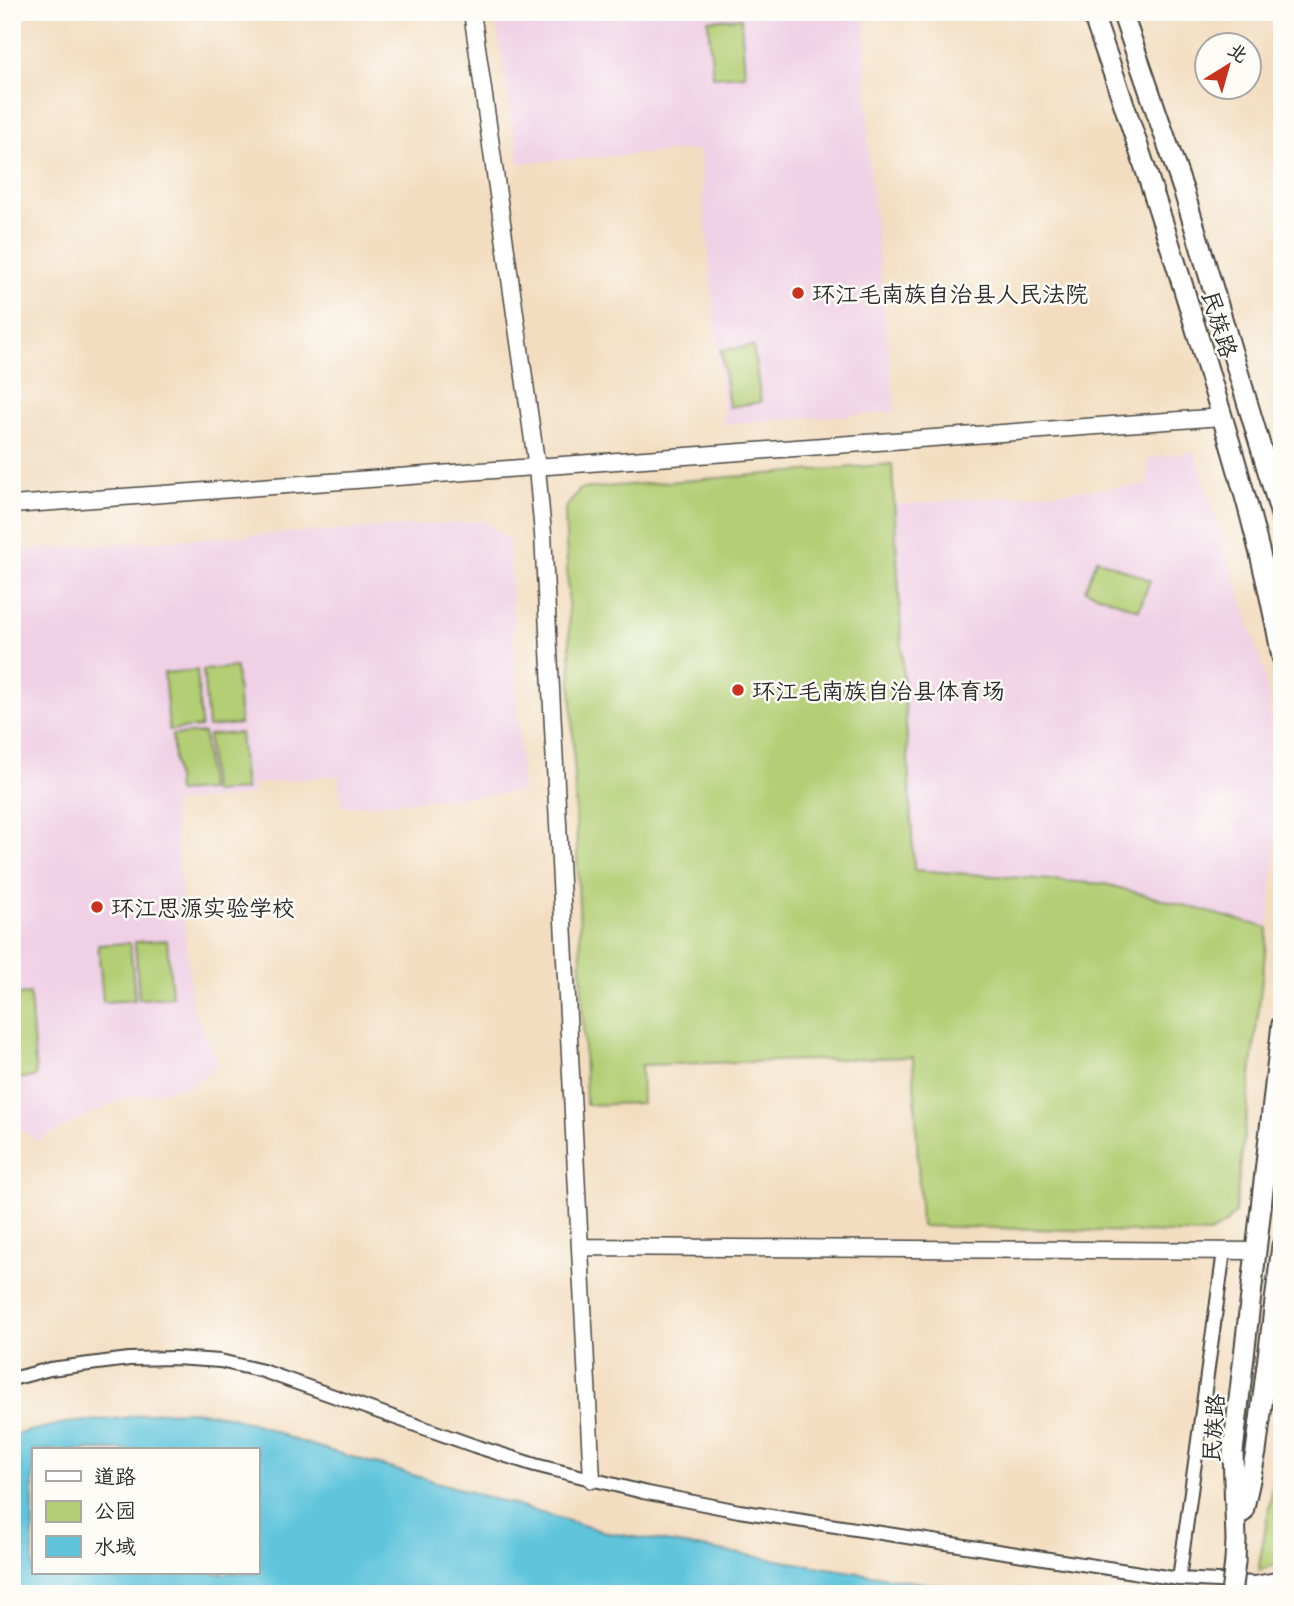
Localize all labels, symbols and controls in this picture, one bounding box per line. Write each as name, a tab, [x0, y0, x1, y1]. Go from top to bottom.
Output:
north arrow	[1192, 32, 1262, 102]
text: 北	[1223, 37, 1253, 68]
place label: 环江毛南族自治县人民法院	[812, 279, 1088, 308]
marker: 环江毛南族自治县人民法院	[790, 285, 806, 301]
street label: 民族路	[1196, 287, 1244, 361]
place label: 环江毛南族自治县体育场	[752, 676, 1005, 705]
marker: 环江毛南族自治县体育场	[730, 682, 746, 698]
place label: 环江思源实验学校	[111, 893, 295, 922]
marker: 环江思源实验学校	[89, 899, 105, 915]
street label: 民族路	[1196, 1393, 1230, 1463]
legend	[32, 1448, 259, 1574]
text: 道路	[94, 1463, 136, 1490]
text: 公园	[94, 1497, 136, 1524]
text: 水域	[94, 1533, 136, 1560]

